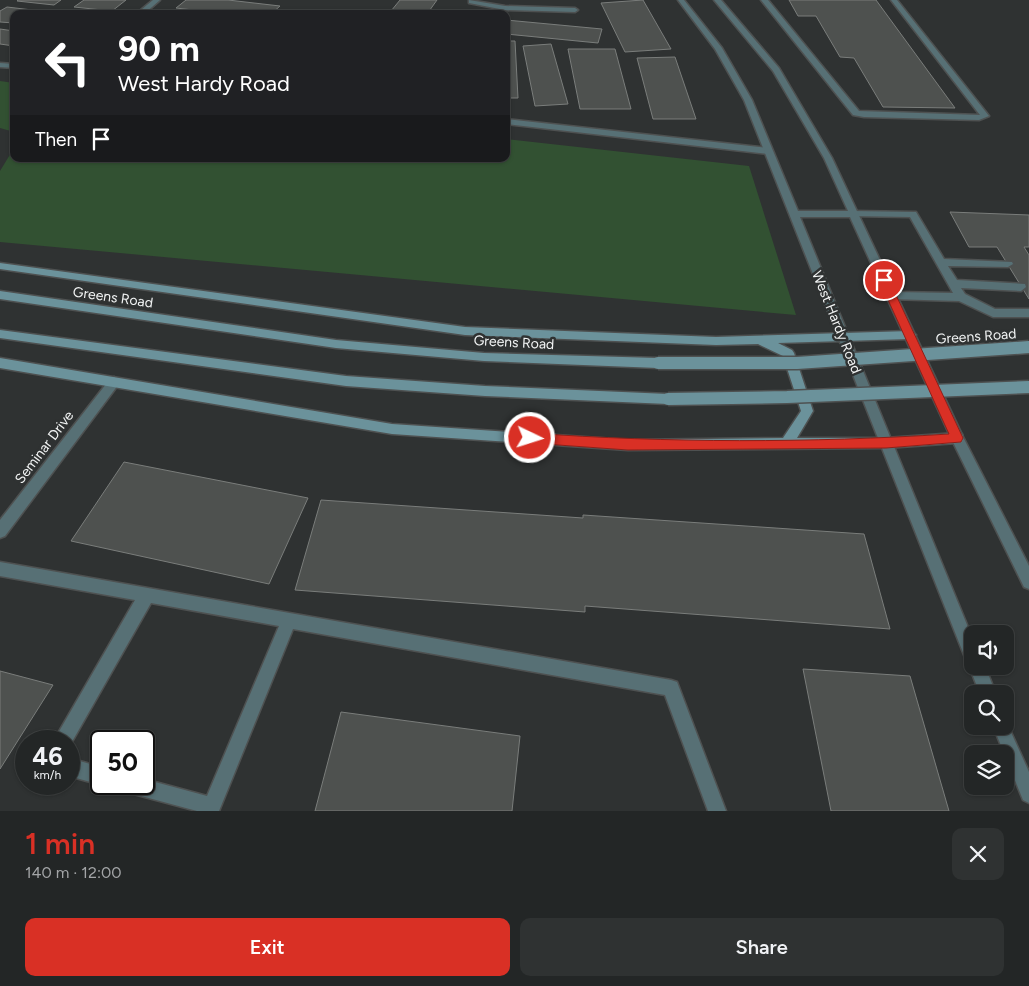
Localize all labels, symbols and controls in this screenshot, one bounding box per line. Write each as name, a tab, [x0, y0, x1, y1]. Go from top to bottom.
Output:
text: 90 m	[118, 28, 200, 70]
icon: left	[35, 30, 100, 95]
text: West Hardy Road	[118, 70, 290, 97]
icon: arrive	[87, 125, 115, 153]
text: Then	[35, 128, 77, 151]
pin	[863, 259, 905, 301]
icon: arrive	[870, 266, 898, 294]
street label: West Hardy Road	[808, 268, 865, 376]
street label: Greens Road	[72, 283, 154, 312]
street label: Greens Road	[935, 325, 1017, 348]
street label: Greens Road	[473, 332, 555, 353]
street label: Seminar Drive	[11, 407, 78, 487]
position arrow	[503, 411, 555, 463]
map controls	[964, 625, 1014, 795]
button: sound	[964, 625, 1014, 675]
button: search	[964, 685, 1014, 735]
speed limit sign: 50	[90, 730, 155, 795]
text: 46	[32, 741, 63, 771]
button: layers	[964, 745, 1014, 795]
text: km/h	[34, 768, 61, 782]
text: 1 min	[25, 825, 95, 862]
button: close	[952, 828, 1004, 880]
text: 140 m · 12:00	[25, 863, 121, 882]
button: Exit	[25, 918, 510, 976]
button: Share	[520, 918, 1004, 976]

